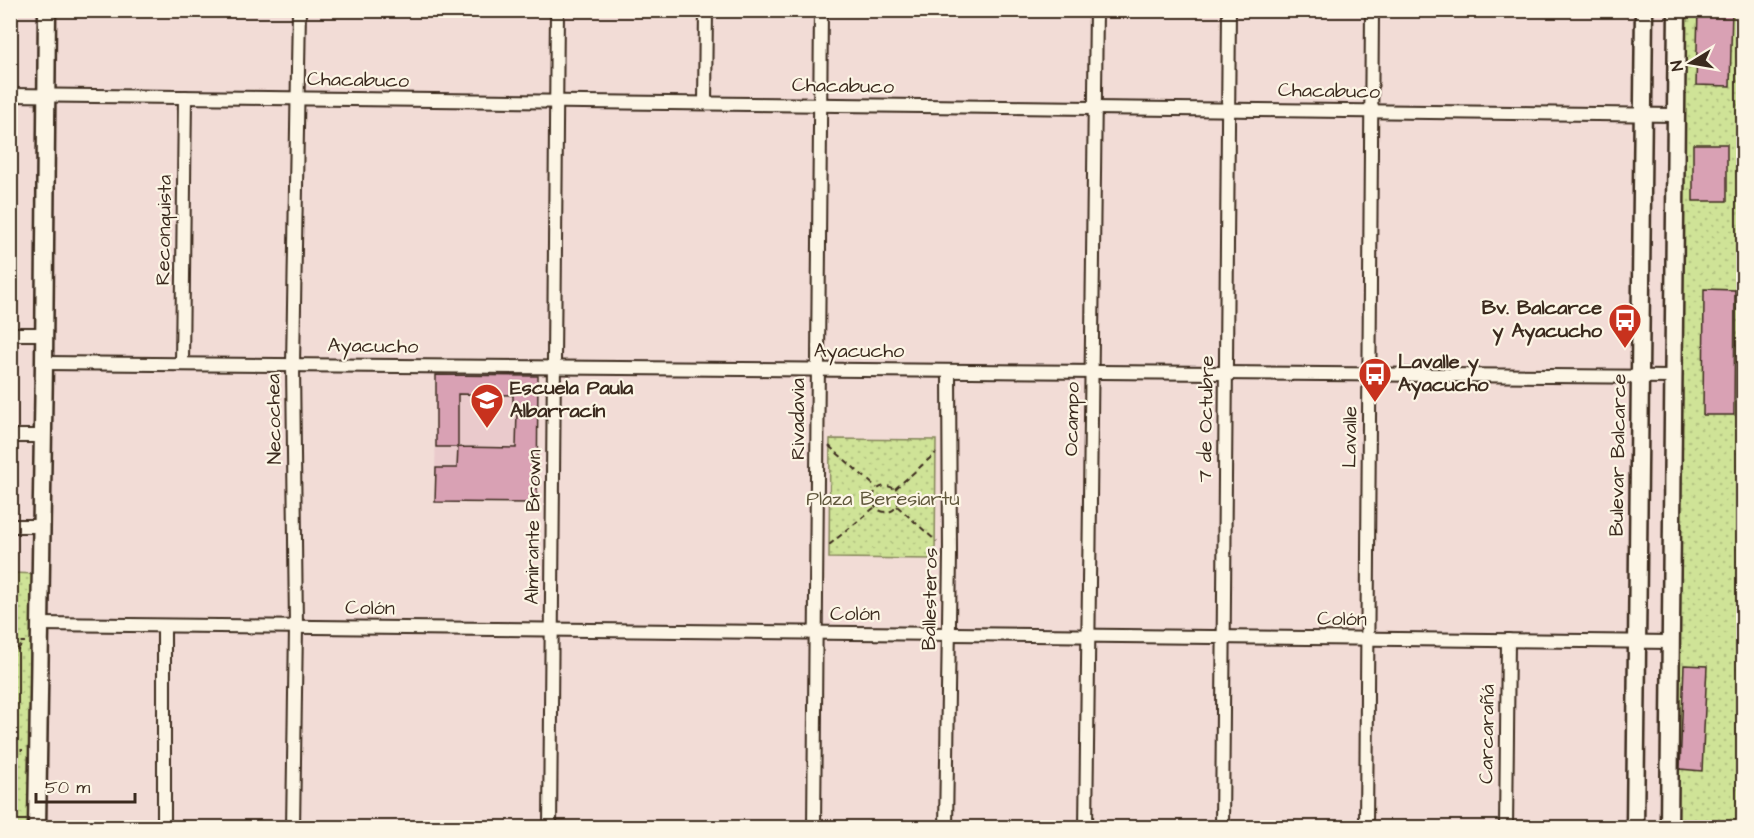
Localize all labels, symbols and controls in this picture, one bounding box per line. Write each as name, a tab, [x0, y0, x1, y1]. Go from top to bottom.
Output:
north arrow	[1661, 33, 1721, 93]
text: N	[1666, 59, 1689, 73]
street label: Chacabuco	[307, 65, 409, 95]
street label: Chacabuco	[792, 71, 894, 101]
street label: Chacabuco	[1278, 76, 1380, 106]
street label: Reconquista	[149, 174, 179, 286]
place label: Bv. Balcarce y Ayacucho	[1482, 294, 1603, 346]
bus stop icon: Bv. Balcarce y Ayacucho	[1607, 302, 1643, 349]
street label: Ayacucho	[327, 331, 419, 362]
street label: Ayacucho	[814, 337, 904, 366]
place label: Lavalle y Ayacucho	[1398, 348, 1489, 400]
street label: 7 de Octubre	[1191, 355, 1221, 483]
bus stop icon: Lavalle y Ayacucho	[1357, 356, 1393, 403]
street label: Necochea	[259, 373, 289, 465]
street label: Bulevar Balcarce	[1603, 373, 1633, 537]
place label: Escuela Paula Albarracín	[510, 374, 634, 425]
street label: Rivadavia	[784, 378, 812, 460]
school or university icon: Escuela Paula Albarracín	[469, 382, 505, 429]
street label: Ocampo	[1057, 382, 1087, 456]
street label: Lavalle	[1335, 406, 1365, 468]
street label: Almirante Brown	[518, 449, 548, 605]
park label: Plaza Beresiartu	[806, 485, 960, 513]
street label: Ballesteros	[915, 547, 945, 651]
street label: Colón	[345, 594, 395, 622]
street label: Colón	[830, 600, 880, 628]
street label: Colón	[1317, 605, 1367, 633]
street label: Carcarañá	[1472, 684, 1502, 784]
scale bar	[36, 766, 135, 804]
text: 50 m	[45, 775, 90, 800]

